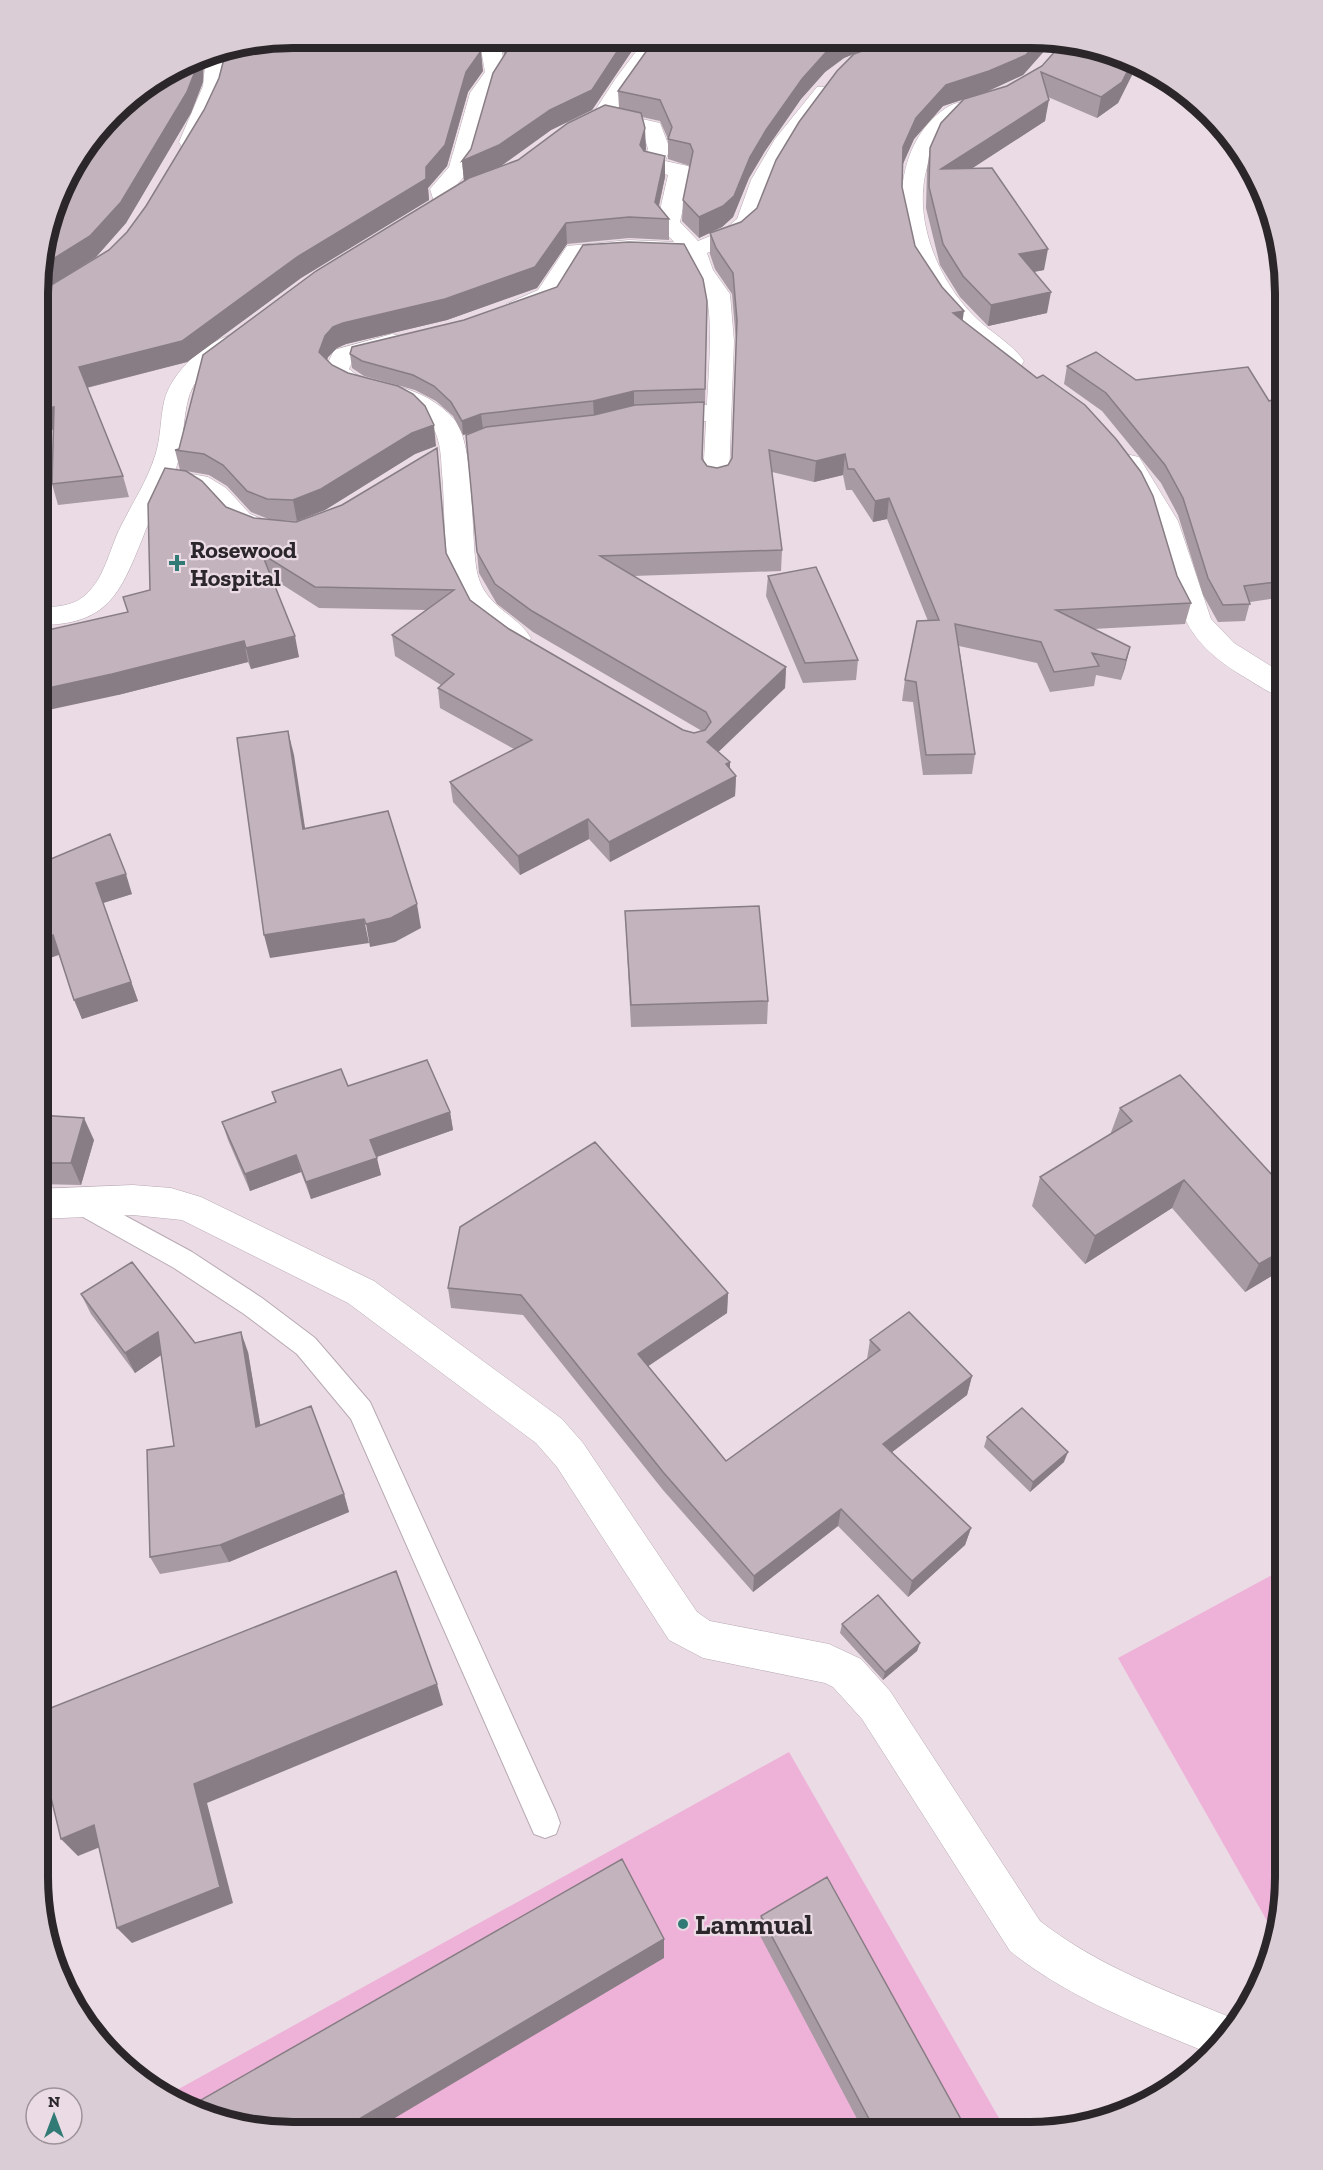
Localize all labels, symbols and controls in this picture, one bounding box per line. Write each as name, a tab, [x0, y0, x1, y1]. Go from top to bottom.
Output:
place label: Rosewood Hospital	[190, 535, 297, 592]
marker: Rosewood Hospital	[168, 554, 186, 572]
place label: Lammual	[695, 1908, 812, 1941]
marker: Lammual	[676, 1917, 690, 1931]
north arrow	[24, 2086, 84, 2146]
text: N	[48, 2092, 60, 2111]

